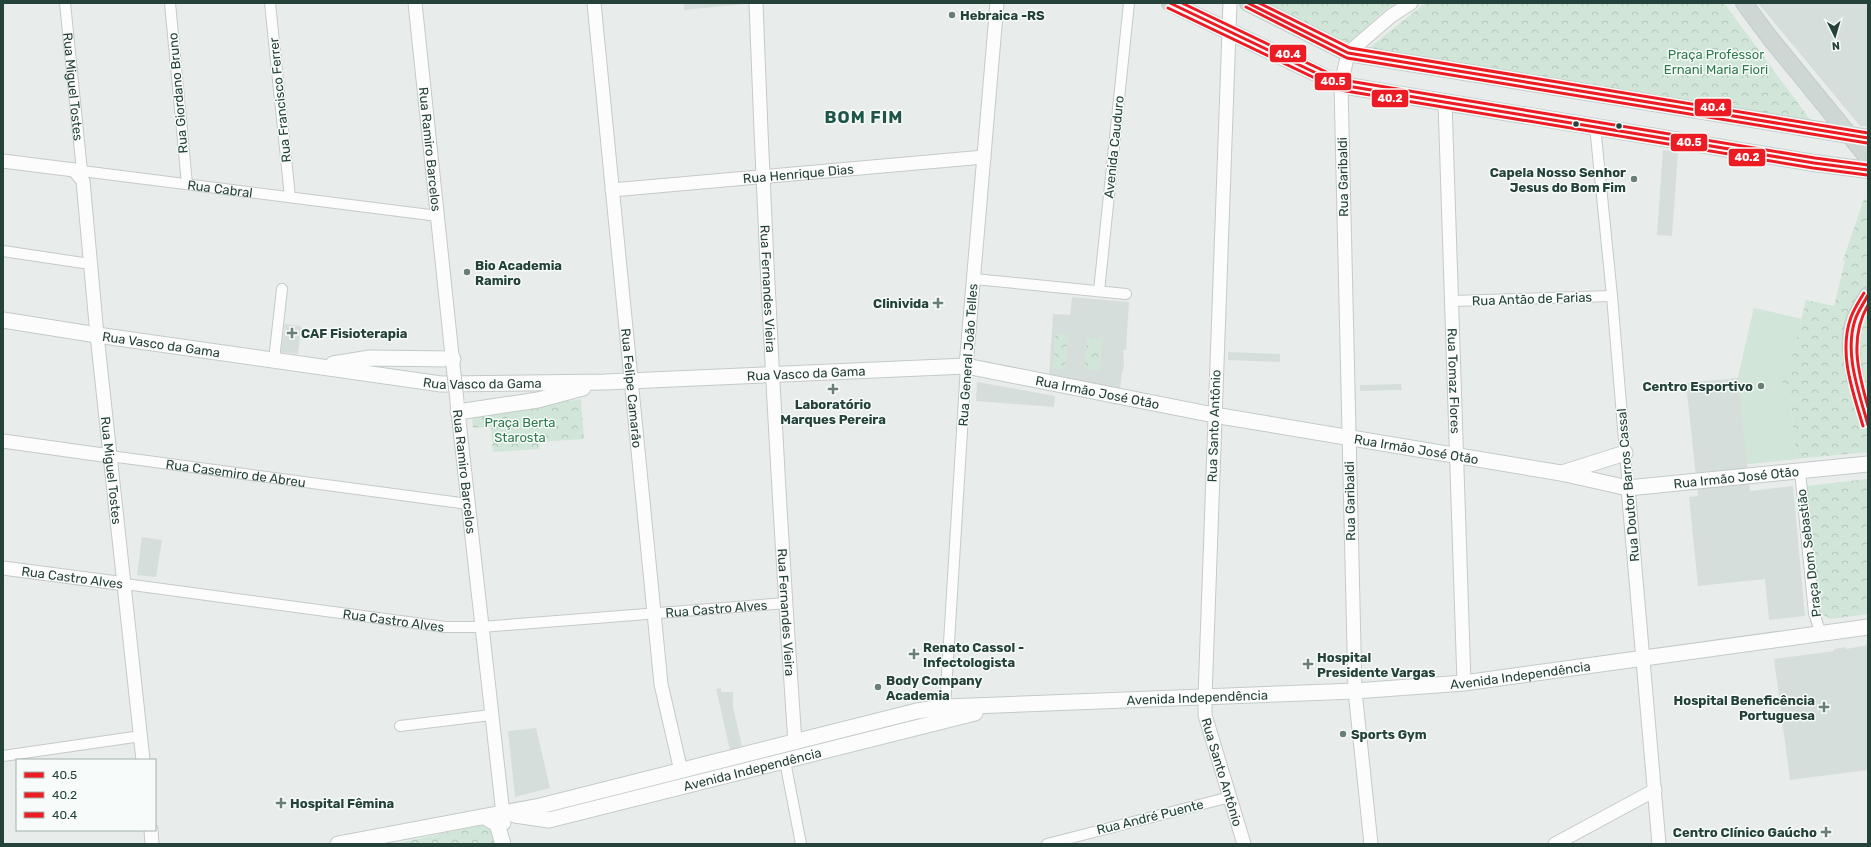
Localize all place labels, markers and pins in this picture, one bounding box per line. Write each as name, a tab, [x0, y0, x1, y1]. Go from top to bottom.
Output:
place label: Hebraica -RS	[960, 8, 1045, 23]
marker: Hebraica -RS	[947, 10, 957, 20]
unlabelled marker	[1571, 119, 1581, 129]
unlabelled marker	[1614, 121, 1624, 131]
place label: Capela Nosso Senhor Jesus do Bom Fim	[1490, 165, 1626, 195]
marker: Capela Nosso Senhor Jesus do Bom Fim	[1629, 174, 1639, 184]
place label: Bio Academia Ramiro	[475, 258, 562, 288]
marker: Bio Academia Ramiro	[462, 267, 472, 277]
place label: Clinivida	[873, 296, 929, 311]
marker: Clinivida	[932, 297, 944, 309]
place label: CAF Fisioterapia	[301, 326, 407, 341]
marker: CAF Fisioterapia	[286, 327, 298, 339]
place label: Centro Esportivo	[1642, 379, 1753, 394]
marker: Centro Esportivo	[1756, 381, 1766, 391]
marker: Laboratório Marques Pereira	[827, 383, 839, 395]
place label: Laboratório Marques Pereira	[780, 397, 886, 427]
place label: Renato Cassol - Infectologista	[923, 640, 1024, 670]
marker: Renato Cassol - Infectologista	[908, 648, 920, 660]
place label: Hospital Presidente Vargas	[1317, 650, 1436, 680]
marker: Hospital Presidente Vargas	[1302, 658, 1314, 670]
place label: Body Company Academia	[886, 673, 982, 703]
marker: Body Company Academia	[873, 682, 883, 692]
place label: Hospital Beneficência Portuguesa	[1674, 693, 1815, 723]
marker: Hospital Beneficência Portuguesa	[1818, 701, 1830, 713]
place label: Sports Gym	[1351, 727, 1427, 742]
marker: Sports Gym	[1338, 729, 1348, 739]
place label: Hospital Fêmina	[290, 796, 394, 811]
marker: Hospital Fêmina	[275, 797, 287, 809]
place label: Centro Clínico Gaúcho	[1673, 825, 1817, 840]
marker: Centro Clínico Gaúcho	[1820, 826, 1832, 838]

